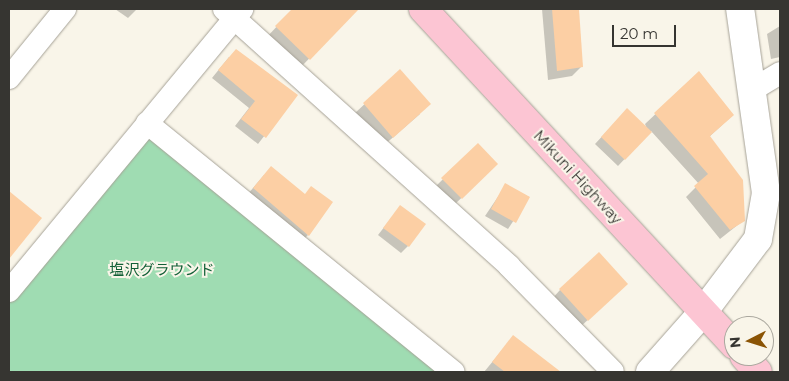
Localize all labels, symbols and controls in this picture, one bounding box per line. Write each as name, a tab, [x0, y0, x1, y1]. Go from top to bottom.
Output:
scale bar	[614, 15, 678, 47]
text: 20 m	[620, 24, 658, 43]
street label: Mikuni Highway	[530, 126, 626, 228]
park label: 塩沢グラウンド	[110, 261, 214, 279]
north arrow	[724, 316, 774, 366]
text: N	[726, 336, 745, 349]

